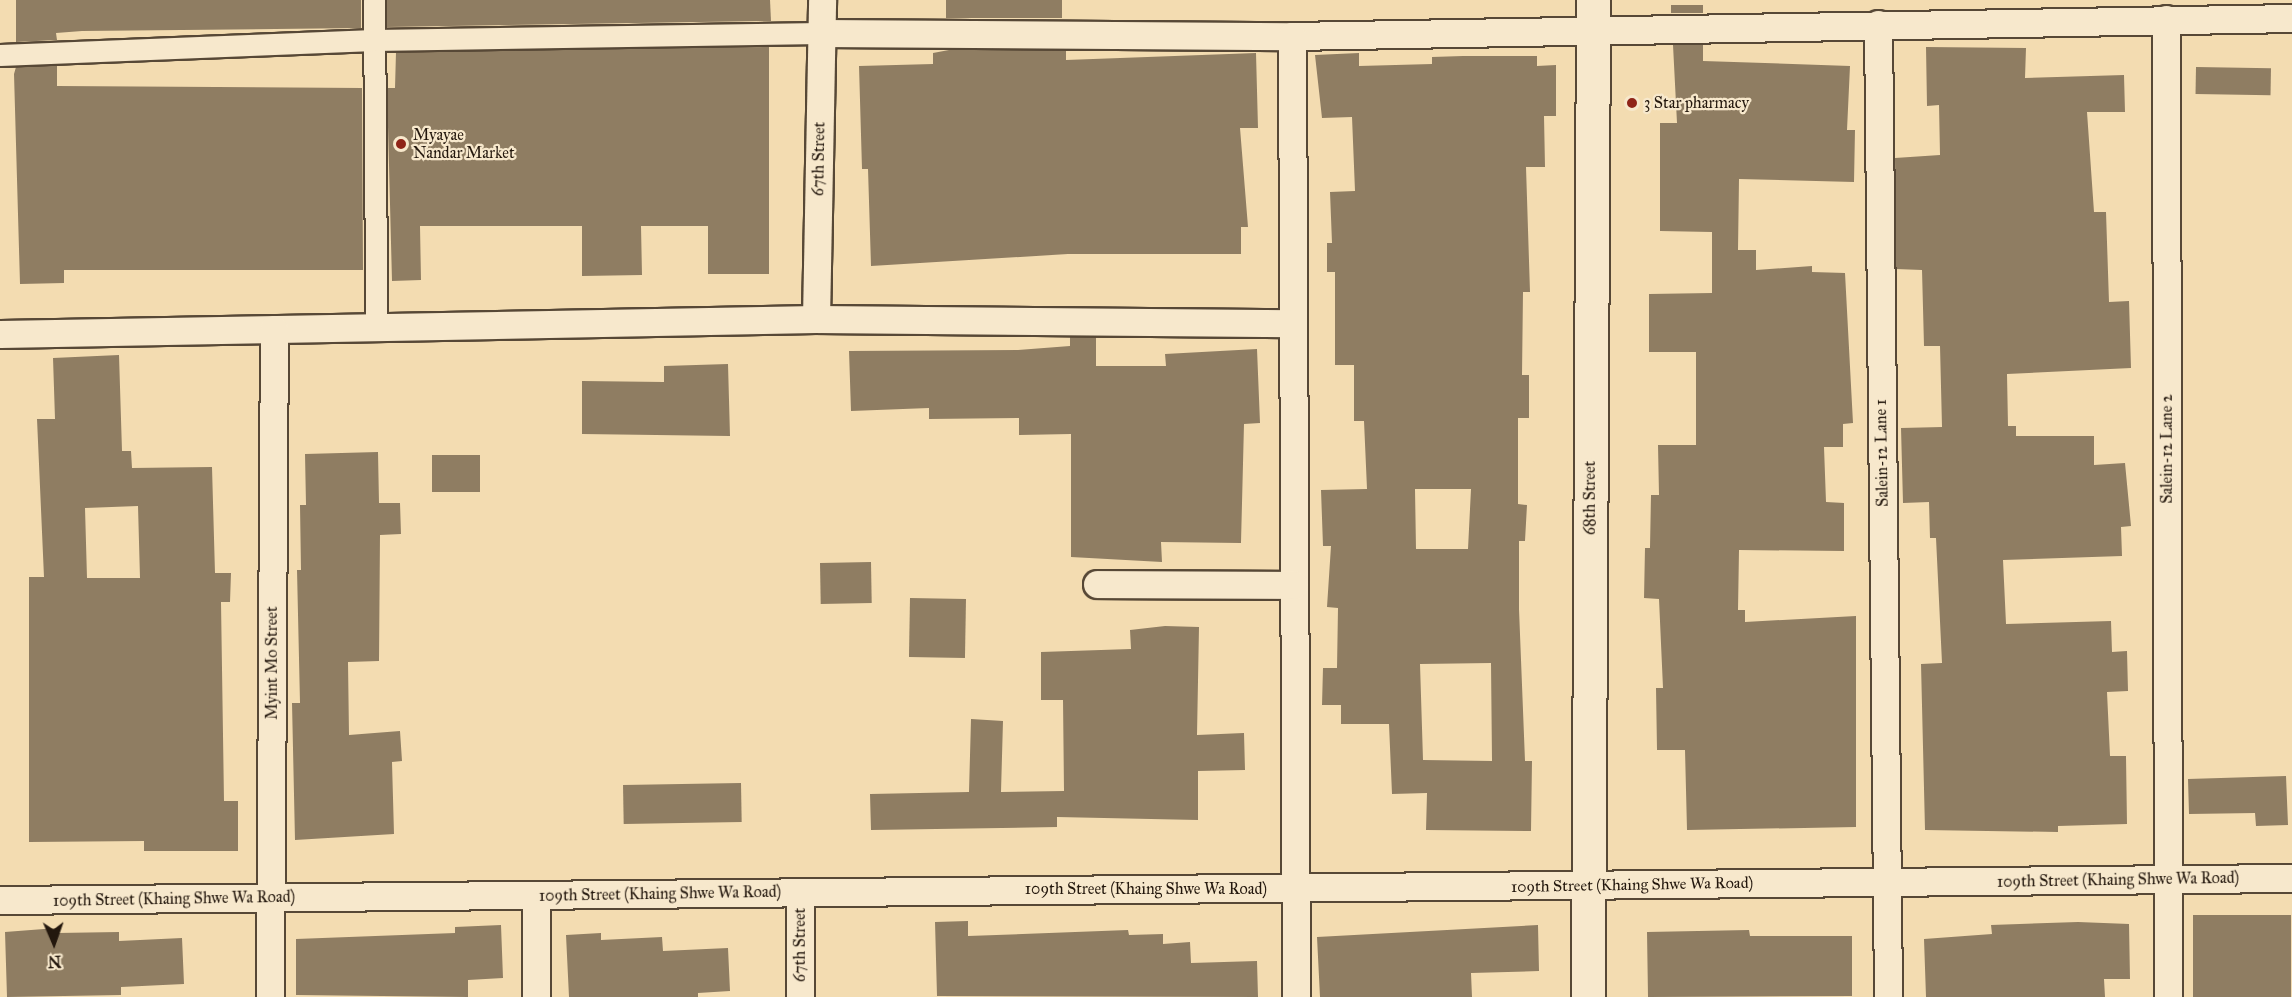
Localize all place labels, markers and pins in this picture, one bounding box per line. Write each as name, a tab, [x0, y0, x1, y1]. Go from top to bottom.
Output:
place label: 3 Star pharmacy	[1644, 93, 1749, 113]
marker: 3 Star pharmacy	[1625, 96, 1639, 110]
place label: Myayae Nandar Market	[413, 125, 515, 163]
marker: Myayae Nandar Market	[394, 137, 408, 151]

